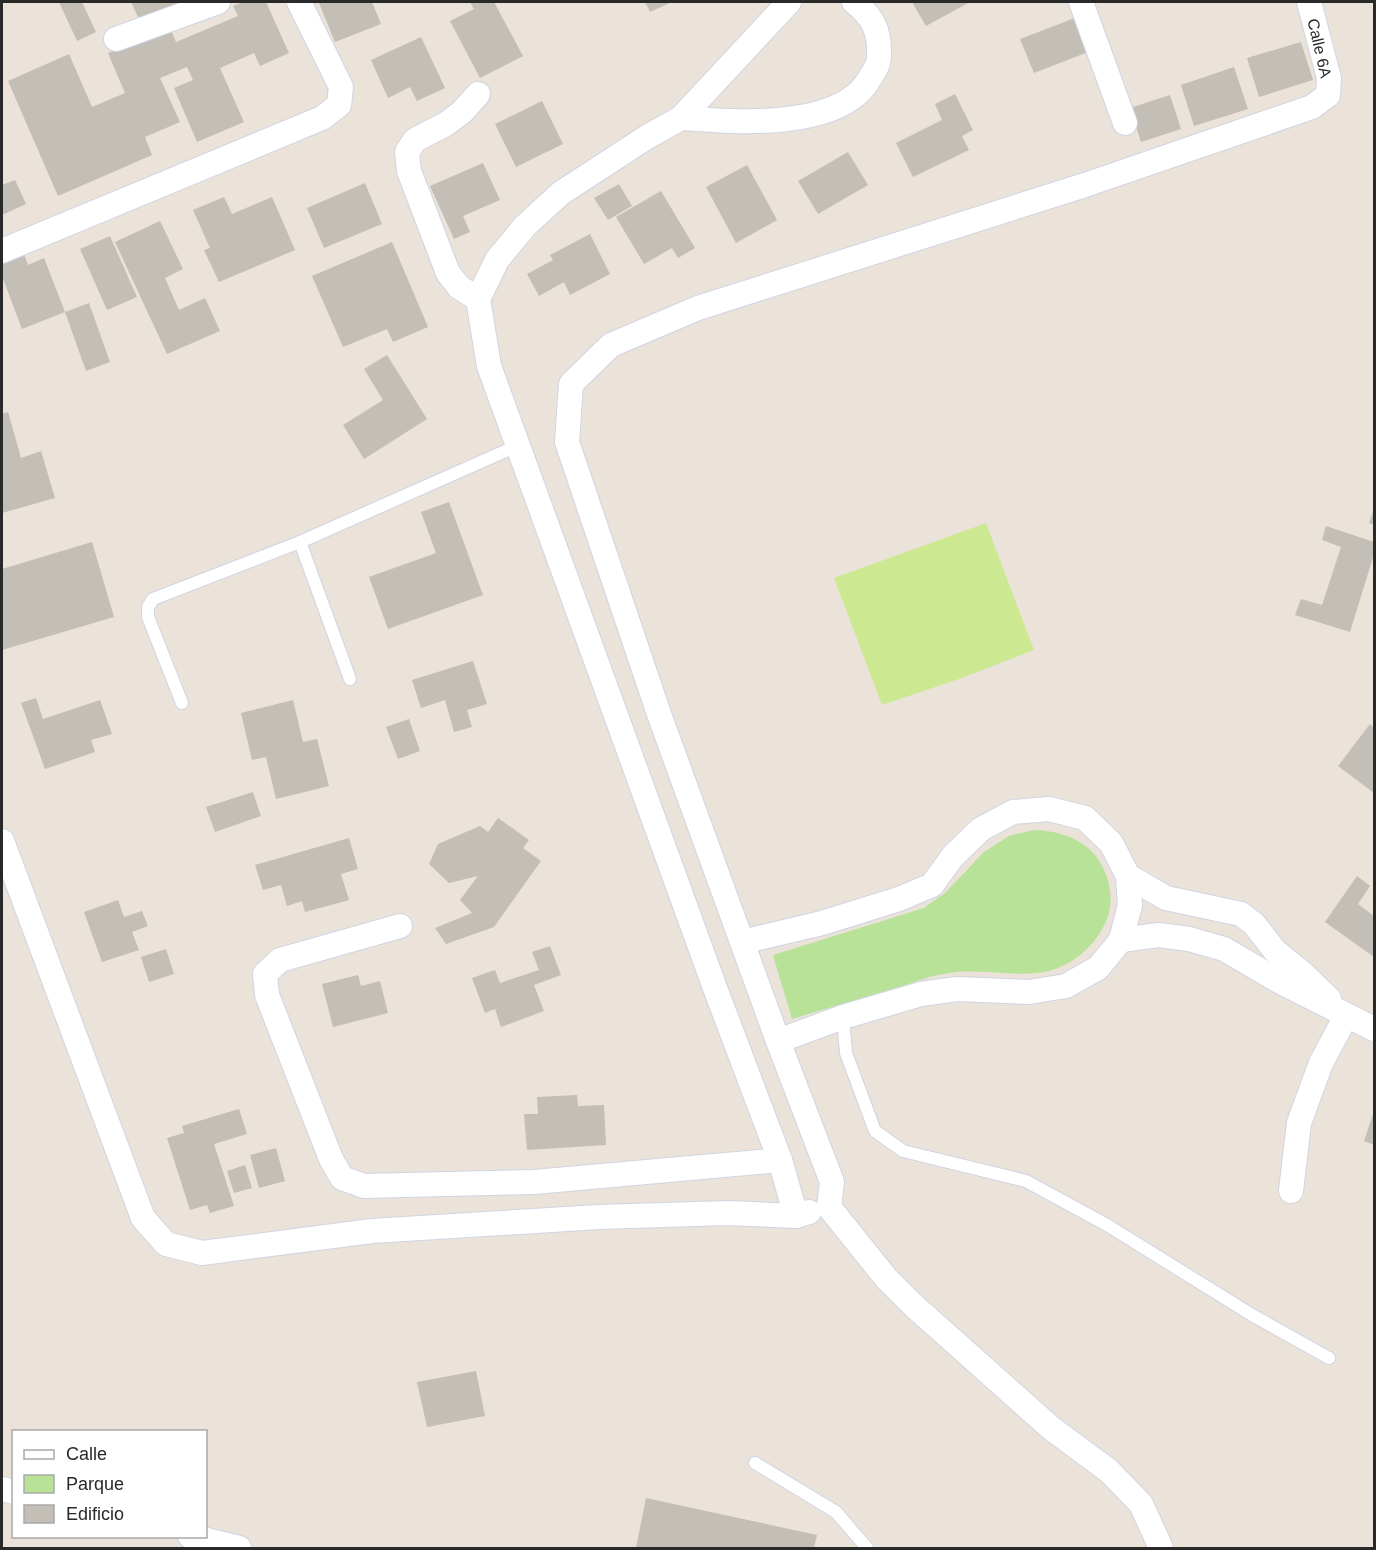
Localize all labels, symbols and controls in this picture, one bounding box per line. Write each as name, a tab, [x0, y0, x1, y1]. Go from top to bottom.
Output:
street label: Calle 6A	[1304, 17, 1335, 80]
legend	[12, 1430, 207, 1538]
text: Calle	[66, 1444, 107, 1464]
text: Parque	[66, 1474, 124, 1494]
text: Edificio	[66, 1504, 124, 1524]

